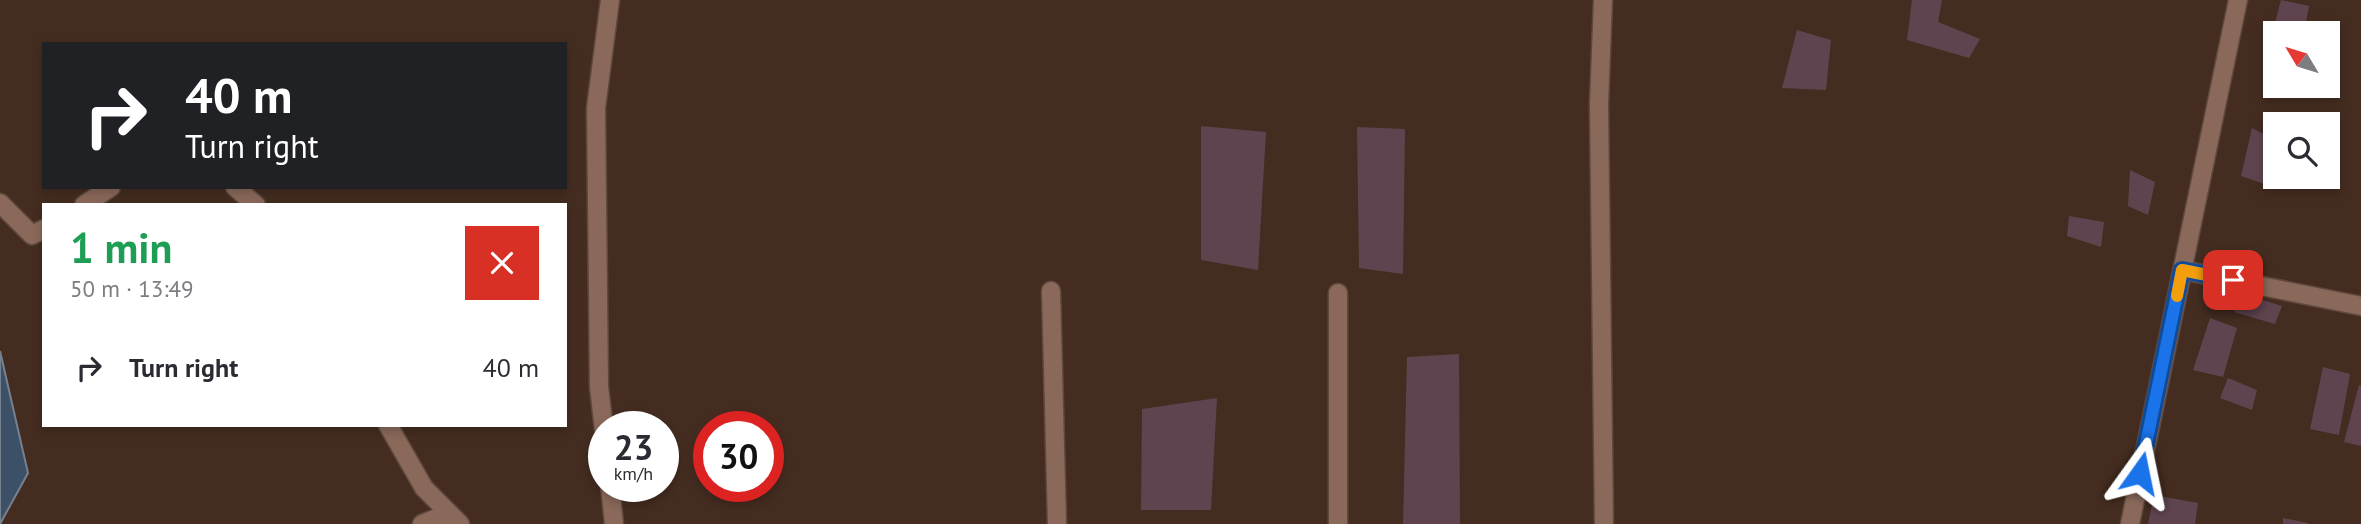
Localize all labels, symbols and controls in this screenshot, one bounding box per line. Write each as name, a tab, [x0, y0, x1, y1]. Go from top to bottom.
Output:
north arrow	[2263, 21, 2340, 98]
map controls	[2263, 21, 2340, 189]
text: 40 m	[185, 63, 292, 127]
icon: right	[70, 70, 161, 161]
button: search	[2263, 112, 2340, 189]
text: Turn right	[185, 125, 319, 167]
text: 1 min	[70, 220, 172, 275]
button: close	[465, 226, 539, 300]
pin	[2203, 250, 2263, 310]
icon: arrive	[2214, 261, 2252, 299]
text: 50 m · 13:49	[70, 274, 194, 303]
icon: right	[70, 349, 108, 387]
text: Turn right	[129, 351, 238, 384]
text: 40 m	[483, 351, 539, 384]
speed limit sign: 30	[693, 411, 784, 502]
text: 23	[614, 424, 653, 470]
position arrow	[2103, 436, 2177, 510]
text: km/h	[614, 462, 653, 485]

